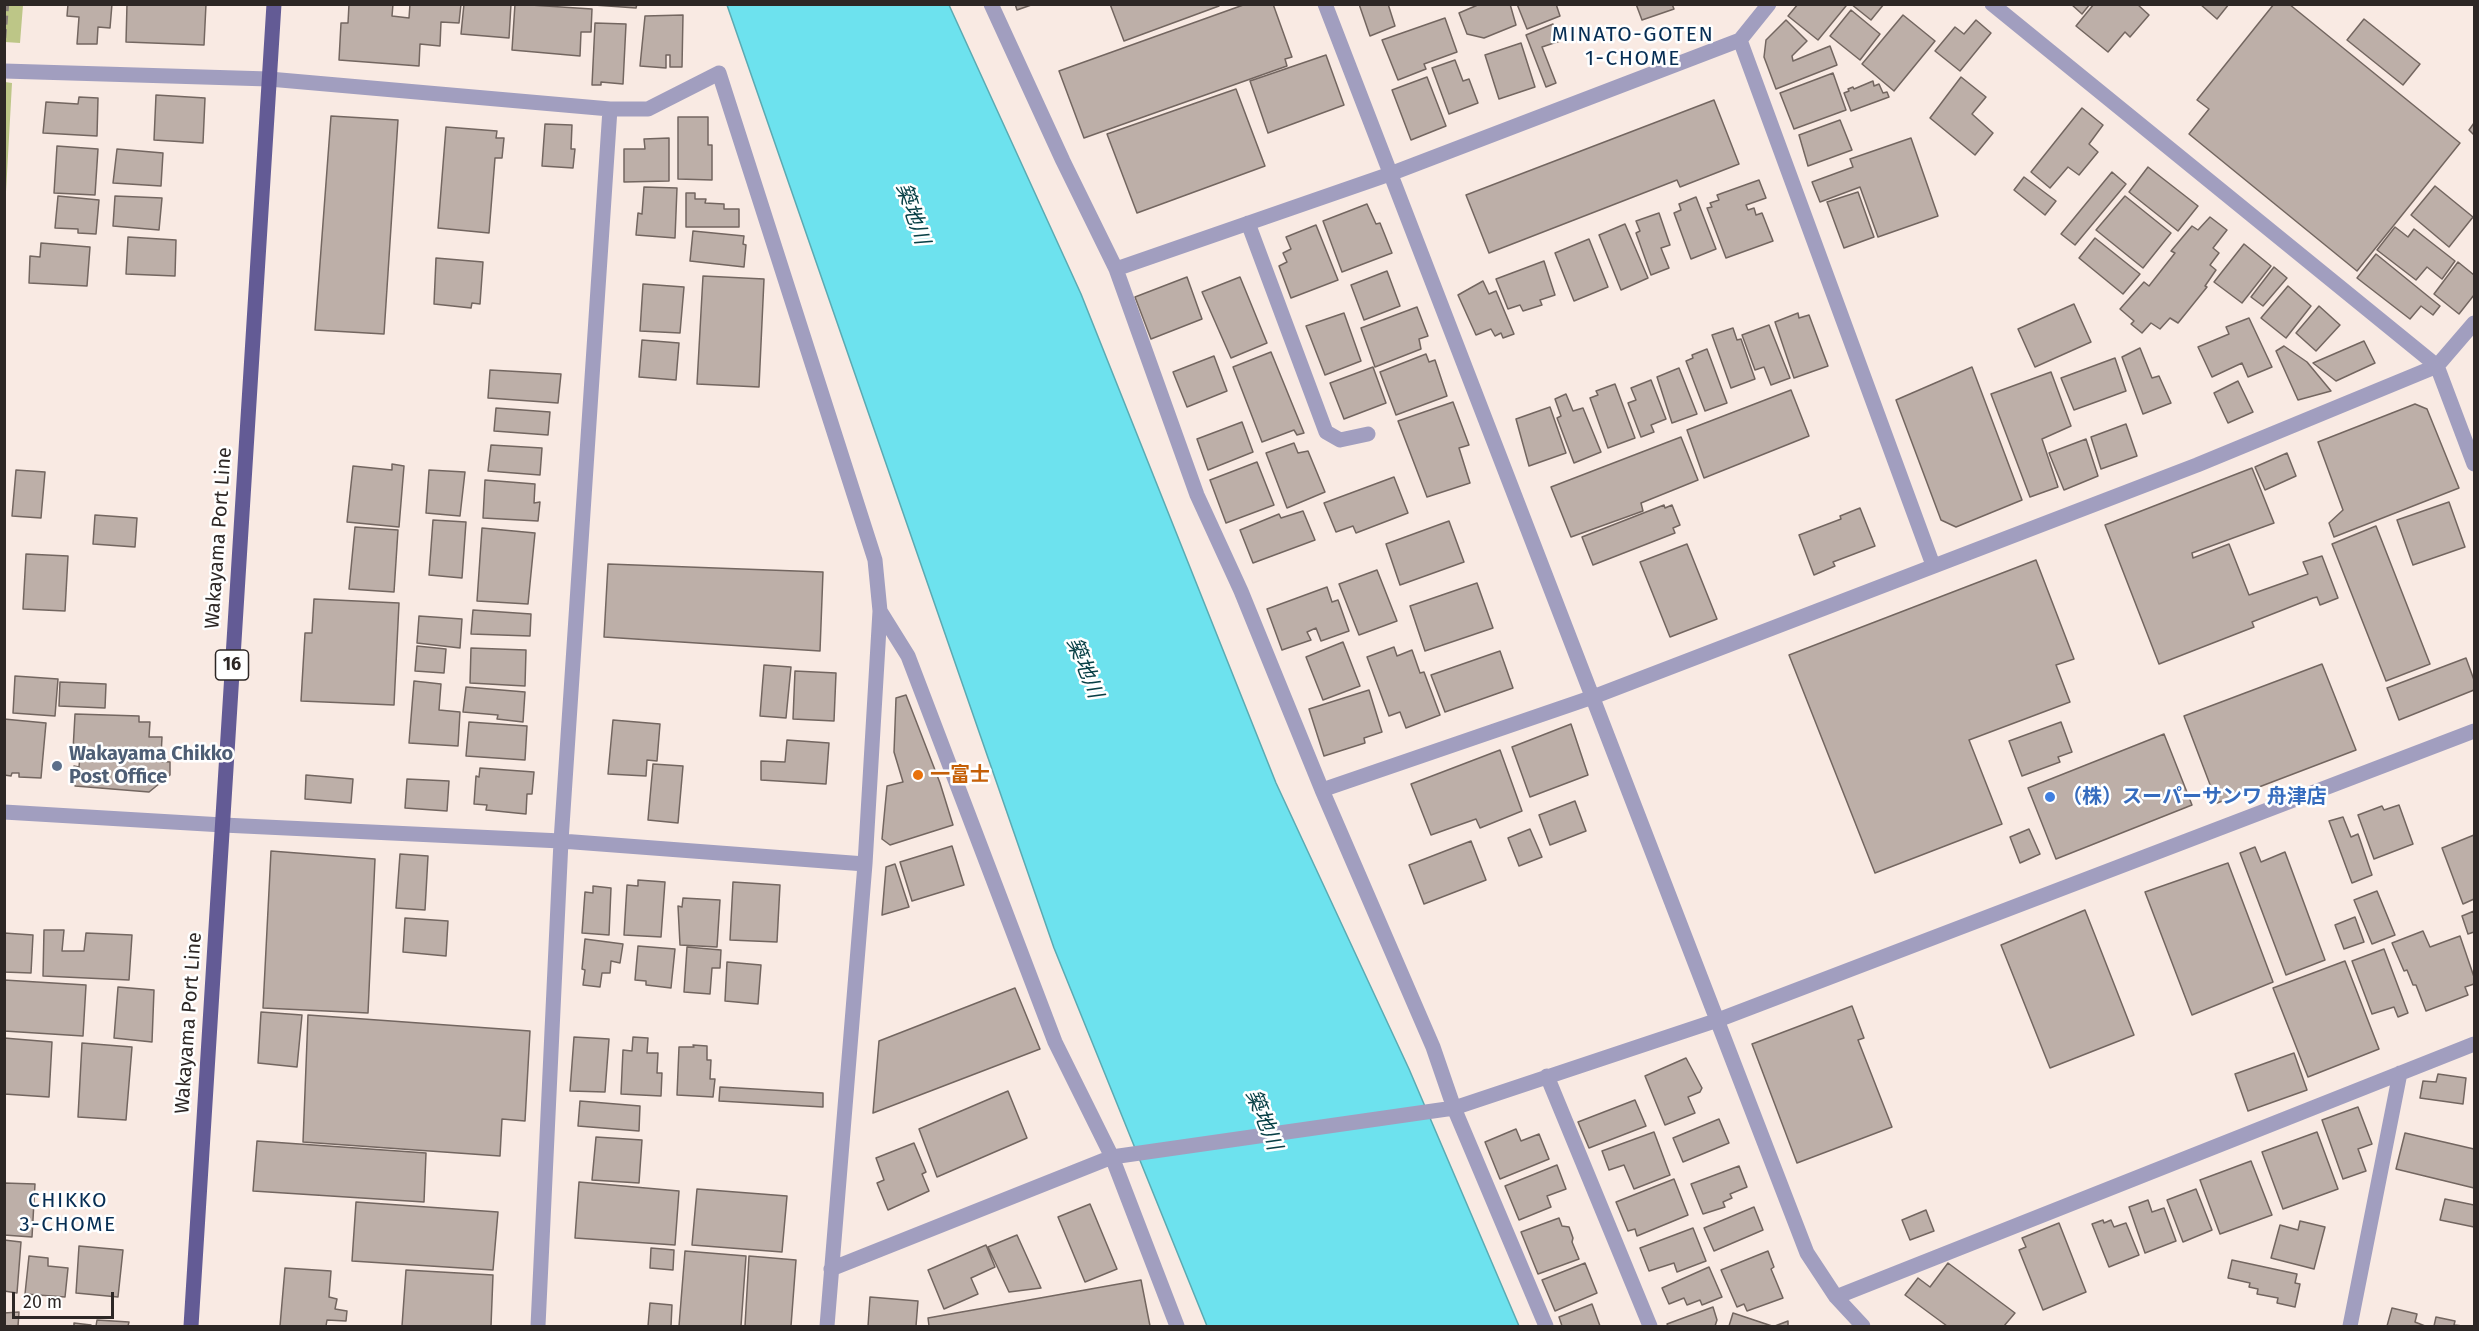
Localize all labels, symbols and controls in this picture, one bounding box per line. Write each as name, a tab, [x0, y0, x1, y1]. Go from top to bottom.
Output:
district label: MINATO-GOTEN 1-CHOME	[1552, 22, 1714, 72]
water label: 築地川	[890, 180, 934, 248]
street label: Wakayama Port Line	[201, 446, 237, 630]
water label: 築地川	[1061, 634, 1107, 702]
road number: 16	[216, 650, 248, 680]
place label: Wakayama Chikko Post Office	[69, 742, 233, 789]
marker: Wakayama Chikko Post Office	[50, 759, 64, 773]
place label: 一富士	[930, 763, 990, 787]
marker: 一富士	[911, 768, 925, 782]
place label: （株）スーパーサンワ 舟津店	[2062, 785, 2327, 809]
marker: （株）スーパーサンワ 舟津店	[2043, 790, 2057, 804]
street label: Wakayama Port Line	[171, 931, 207, 1115]
water label: 築地川	[1240, 1086, 1286, 1154]
district label: CHIKKO 3-CHOME	[19, 1188, 117, 1238]
scale bar	[15, 1280, 117, 1318]
text: 20 m	[23, 1291, 62, 1313]

